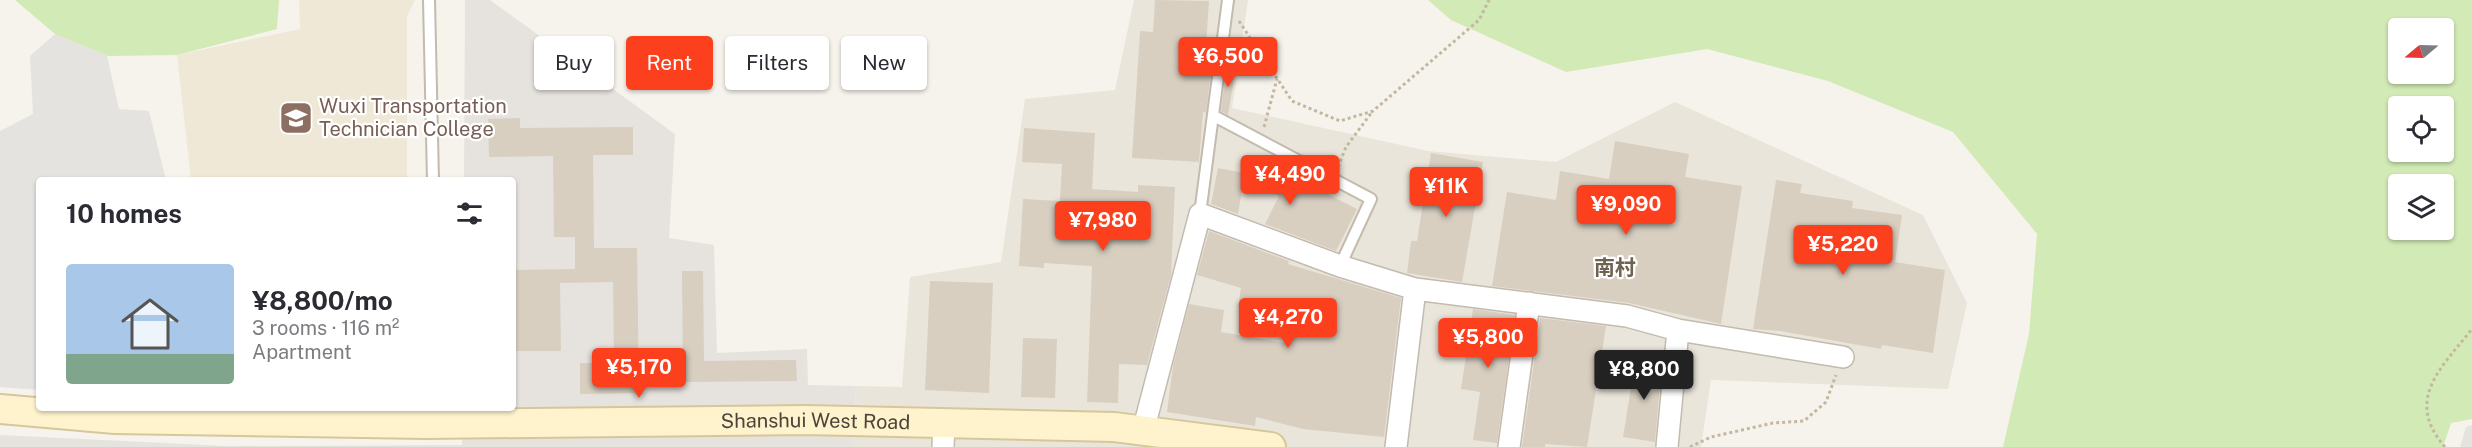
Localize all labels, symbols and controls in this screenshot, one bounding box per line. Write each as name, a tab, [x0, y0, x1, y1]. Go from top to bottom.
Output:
north arrow	[2388, 18, 2454, 84]
map controls	[2388, 18, 2454, 240]
chip: Buy	[534, 36, 614, 90]
chip: Rent	[626, 36, 713, 90]
chip: Filters	[725, 36, 829, 90]
chip: New	[841, 36, 927, 90]
pin: ¥6,500	[1179, 37, 1277, 88]
text: ¥6,500	[1192, 44, 1264, 68]
place label: Wuxi Transportation Technician College	[319, 94, 507, 141]
button: locate	[2388, 96, 2454, 162]
school or university icon: Wuxi Transportation Technician College	[278, 100, 314, 136]
pin: ¥4,490	[1241, 155, 1339, 206]
text: ¥4,490	[1255, 162, 1325, 186]
pin: ¥11K	[1410, 167, 1482, 218]
text: ¥11K	[1424, 174, 1468, 198]
button: layers	[2388, 174, 2454, 240]
pin: ¥9,090	[1577, 185, 1675, 236]
text: ¥9,090	[1591, 192, 1661, 216]
icon: filters	[453, 197, 486, 230]
text: 10 homes	[66, 198, 182, 229]
pin: ¥7,980	[1054, 201, 1152, 252]
text: ¥7,980	[1069, 208, 1137, 232]
pin: ¥5,220	[1794, 225, 1892, 276]
text: ¥5,220	[1808, 232, 1878, 256]
district label: 南村	[1594, 255, 1636, 280]
text: ¥8,800/mo	[252, 285, 393, 316]
icon: home	[114, 288, 186, 360]
pin: ¥4,270	[1239, 298, 1337, 349]
text: ¥4,270	[1253, 305, 1323, 329]
text: 3 rooms · 116 m²	[252, 316, 399, 340]
pin: ¥5,800	[1439, 318, 1537, 369]
text: ¥5,800	[1452, 325, 1524, 349]
text: Apartment	[252, 340, 352, 364]
pin: ¥5,170	[590, 348, 688, 399]
pin: ¥8,800	[1595, 350, 1693, 401]
text: ¥5,170	[606, 355, 672, 379]
text: ¥8,800	[1608, 357, 1680, 381]
street label: Shanshui West Road	[721, 408, 911, 434]

